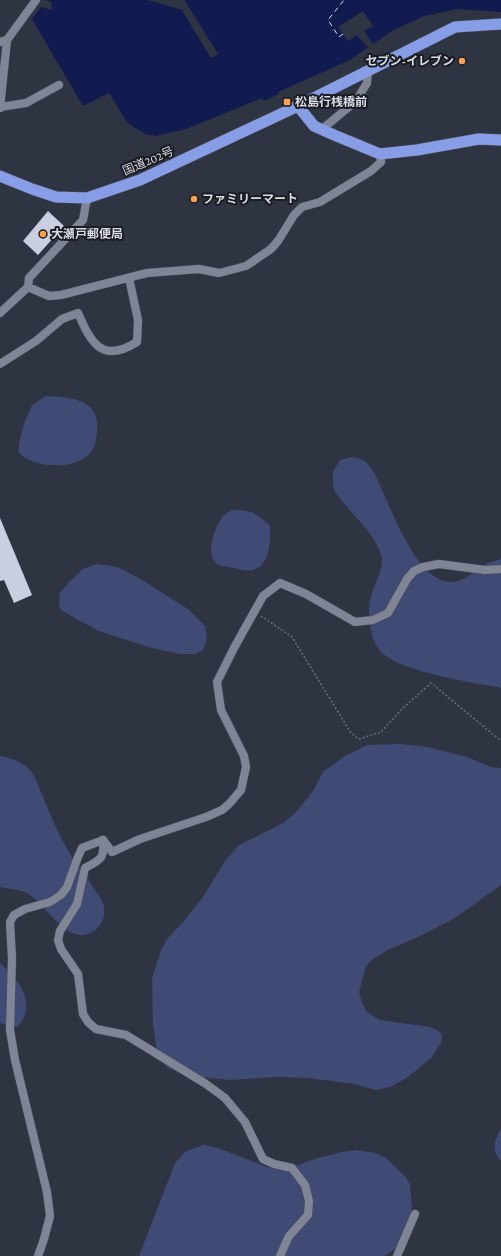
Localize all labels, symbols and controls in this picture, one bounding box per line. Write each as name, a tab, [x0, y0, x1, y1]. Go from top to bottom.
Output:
place label: セブン-イレブン	[365, 54, 454, 68]
marker: セブン-イレブン	[457, 56, 467, 66]
place label: 松島行桟橋前	[295, 95, 367, 109]
marker: 松島行桟橋前	[282, 97, 292, 107]
street label: 国道202号	[120, 144, 176, 178]
place label: ファミリーマート	[202, 192, 298, 206]
marker: ファミリーマート	[189, 194, 199, 204]
place label: 大瀬戸郵便局	[51, 227, 123, 241]
marker: 大瀬戸郵便局	[38, 229, 48, 239]

